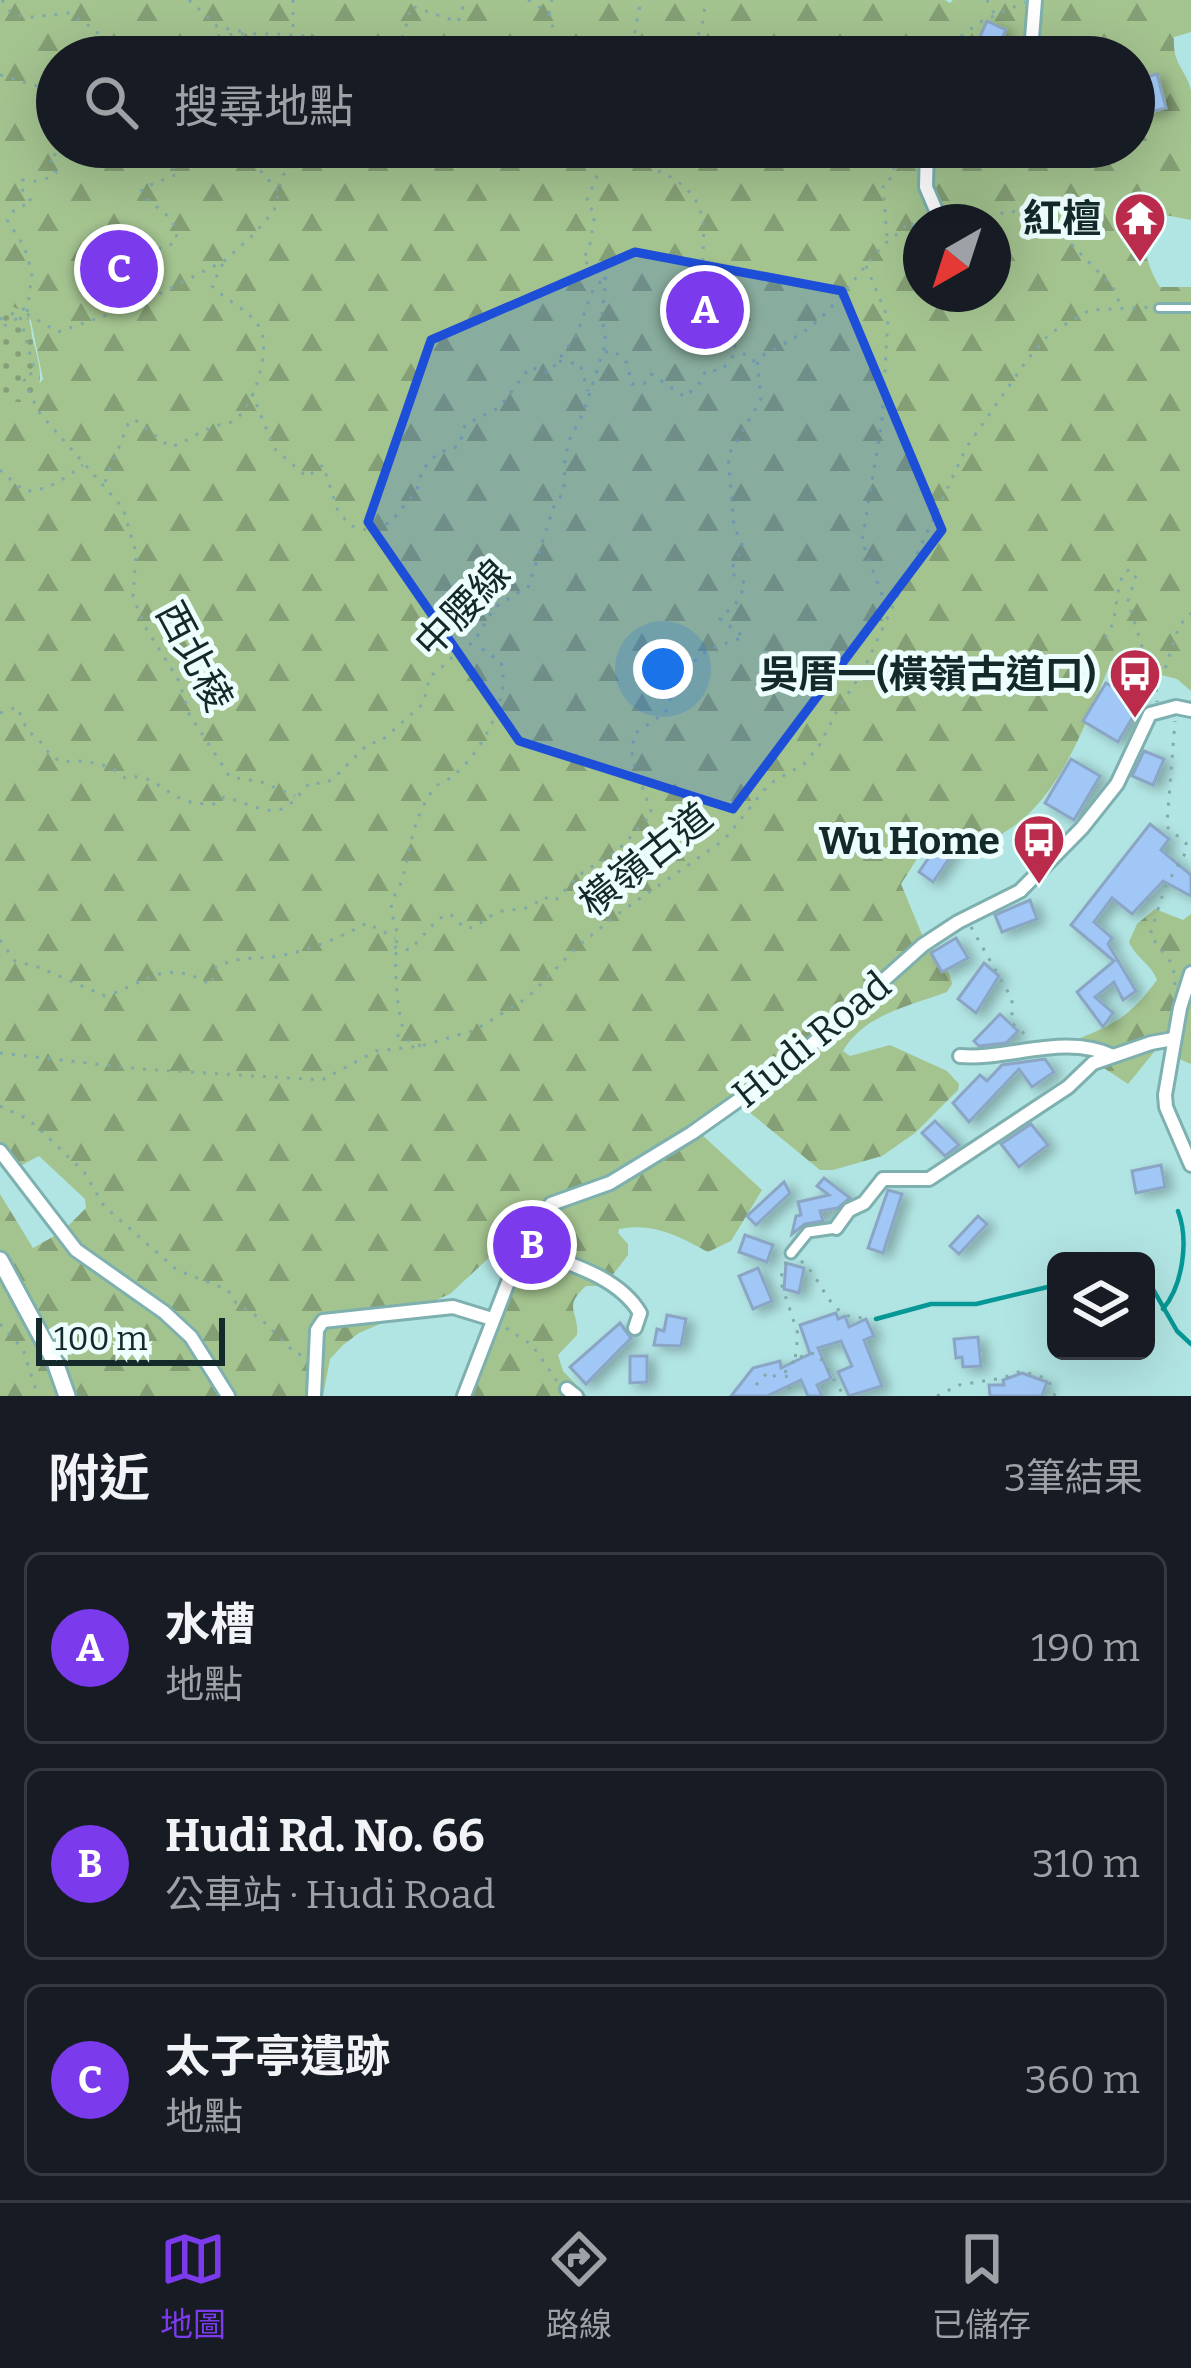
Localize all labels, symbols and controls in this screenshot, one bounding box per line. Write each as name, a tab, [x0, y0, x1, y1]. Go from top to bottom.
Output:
search box	[36, 36, 1155, 168]
icon: search	[78, 69, 144, 135]
text: 搜尋地點	[174, 80, 354, 134]
temple icon: 紅檀	[1112, 190, 1168, 264]
place label: 紅檀	[1023, 196, 1101, 242]
north arrow	[903, 204, 1011, 312]
pin: C	[80, 224, 158, 314]
pin: A	[666, 265, 744, 355]
street label: 中腰線	[406, 551, 520, 667]
street label: 西北稜	[146, 594, 242, 719]
your location	[633, 639, 693, 699]
bus stop icon: 吳厝一(橫嶺古道口)	[1107, 646, 1163, 720]
place label: 吳厝一(橫嶺古道口)	[759, 652, 1096, 698]
street label: 橫嶺古道	[570, 794, 721, 926]
bus stop icon: Wu Home	[1011, 812, 1067, 886]
place label: Wu Home	[819, 818, 1000, 864]
street label: Hudi Road	[724, 962, 900, 1117]
pin: B	[493, 1200, 571, 1290]
map controls	[1047, 1252, 1155, 1360]
button: layers	[1047, 1252, 1155, 1360]
scale bar	[36, 1312, 225, 1365]
text: 100 m	[54, 1319, 148, 1359]
text: 附近	[48, 1448, 150, 1510]
text: 3筆結果	[1004, 1455, 1143, 1501]
text: 水槽	[165, 1598, 255, 1652]
text: A	[76, 1625, 104, 1671]
text: 190 m	[1031, 1625, 1140, 1671]
text: 地點	[165, 1662, 243, 1708]
text: Hudi Rd. No. 66	[165, 1809, 485, 1863]
text: B	[77, 1841, 103, 1887]
text: 310 m	[1032, 1841, 1140, 1887]
text: 公車站 · Hudi Road	[165, 1872, 495, 1918]
text: 太子亭遺跡	[165, 2030, 390, 2084]
text: C	[78, 2057, 102, 2103]
text: 360 m	[1025, 2057, 1140, 2103]
text: 地點	[165, 2094, 243, 2140]
tab: 地圖	[160, 2226, 226, 2346]
tab: 路線	[546, 2226, 612, 2346]
tab: 已儲存	[932, 2226, 1031, 2346]

